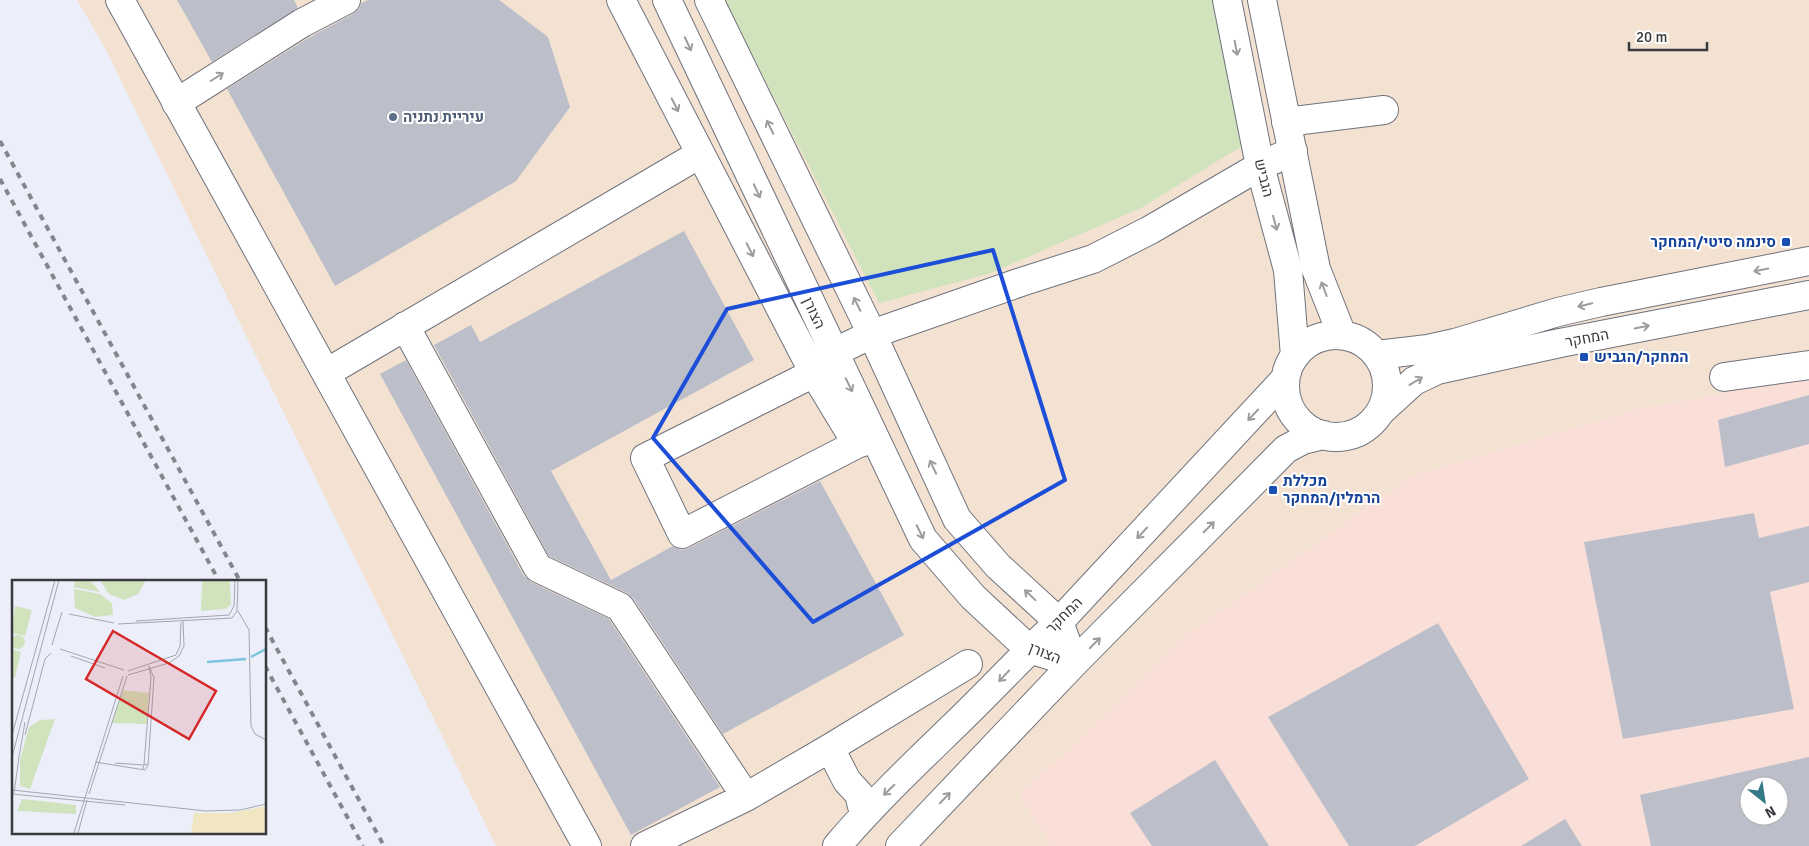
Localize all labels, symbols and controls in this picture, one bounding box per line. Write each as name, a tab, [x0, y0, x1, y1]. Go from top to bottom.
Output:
scale bar	[1629, 20, 1706, 52]
text: 20 m	[1636, 28, 1667, 46]
one-way arrow	[684, 36, 693, 51]
one-way arrow	[1232, 39, 1242, 55]
one-way arrow	[209, 72, 223, 82]
one-way arrow	[670, 98, 680, 113]
place label: עיריית נתניה	[403, 108, 484, 126]
marker: עיריית נתניה	[387, 111, 399, 123]
one-way arrow	[765, 119, 775, 134]
street label: הגביש	[1251, 157, 1277, 199]
one-way arrow	[753, 183, 762, 198]
one-way arrow	[1271, 215, 1281, 231]
place label: סינמה סיטי/המחקר	[1651, 233, 1776, 251]
marker: סינמה סיטי/המחקר	[1780, 236, 1792, 248]
one-way arrow	[745, 242, 755, 257]
one-way arrow	[1754, 266, 1770, 275]
one-way arrow	[1319, 282, 1328, 298]
street label: הצורן	[799, 294, 829, 332]
one-way arrow	[852, 297, 861, 312]
one-way arrow	[1577, 301, 1593, 310]
one-way arrow	[1633, 322, 1649, 332]
street label: המחקר	[1564, 325, 1610, 351]
place label: המחקר/הגביש	[1594, 348, 1689, 366]
marker: המחקר/הגביש	[1578, 351, 1590, 363]
one-way arrow	[1409, 375, 1423, 385]
one-way arrow	[844, 378, 854, 393]
one-way arrow	[1247, 408, 1259, 421]
one-way arrow	[928, 460, 938, 475]
place label: מכללת הרמלין/המחקר	[1283, 472, 1380, 507]
marker: מכללת הרמלין/המחקר	[1267, 484, 1279, 496]
one-way arrow	[1203, 521, 1215, 533]
one-way arrow	[916, 524, 925, 539]
one-way arrow	[1136, 527, 1147, 540]
inset map	[12, 580, 266, 834]
one-way arrow	[1024, 589, 1036, 601]
street label: המחקר	[1042, 593, 1086, 637]
one-way arrow	[1088, 637, 1101, 649]
street label: הצורן	[1026, 638, 1064, 668]
one-way arrow	[998, 669, 1010, 682]
north arrow	[1739, 776, 1789, 826]
one-way arrow	[883, 784, 895, 796]
one-way arrow	[939, 791, 951, 804]
text: N	[1762, 802, 1779, 822]

